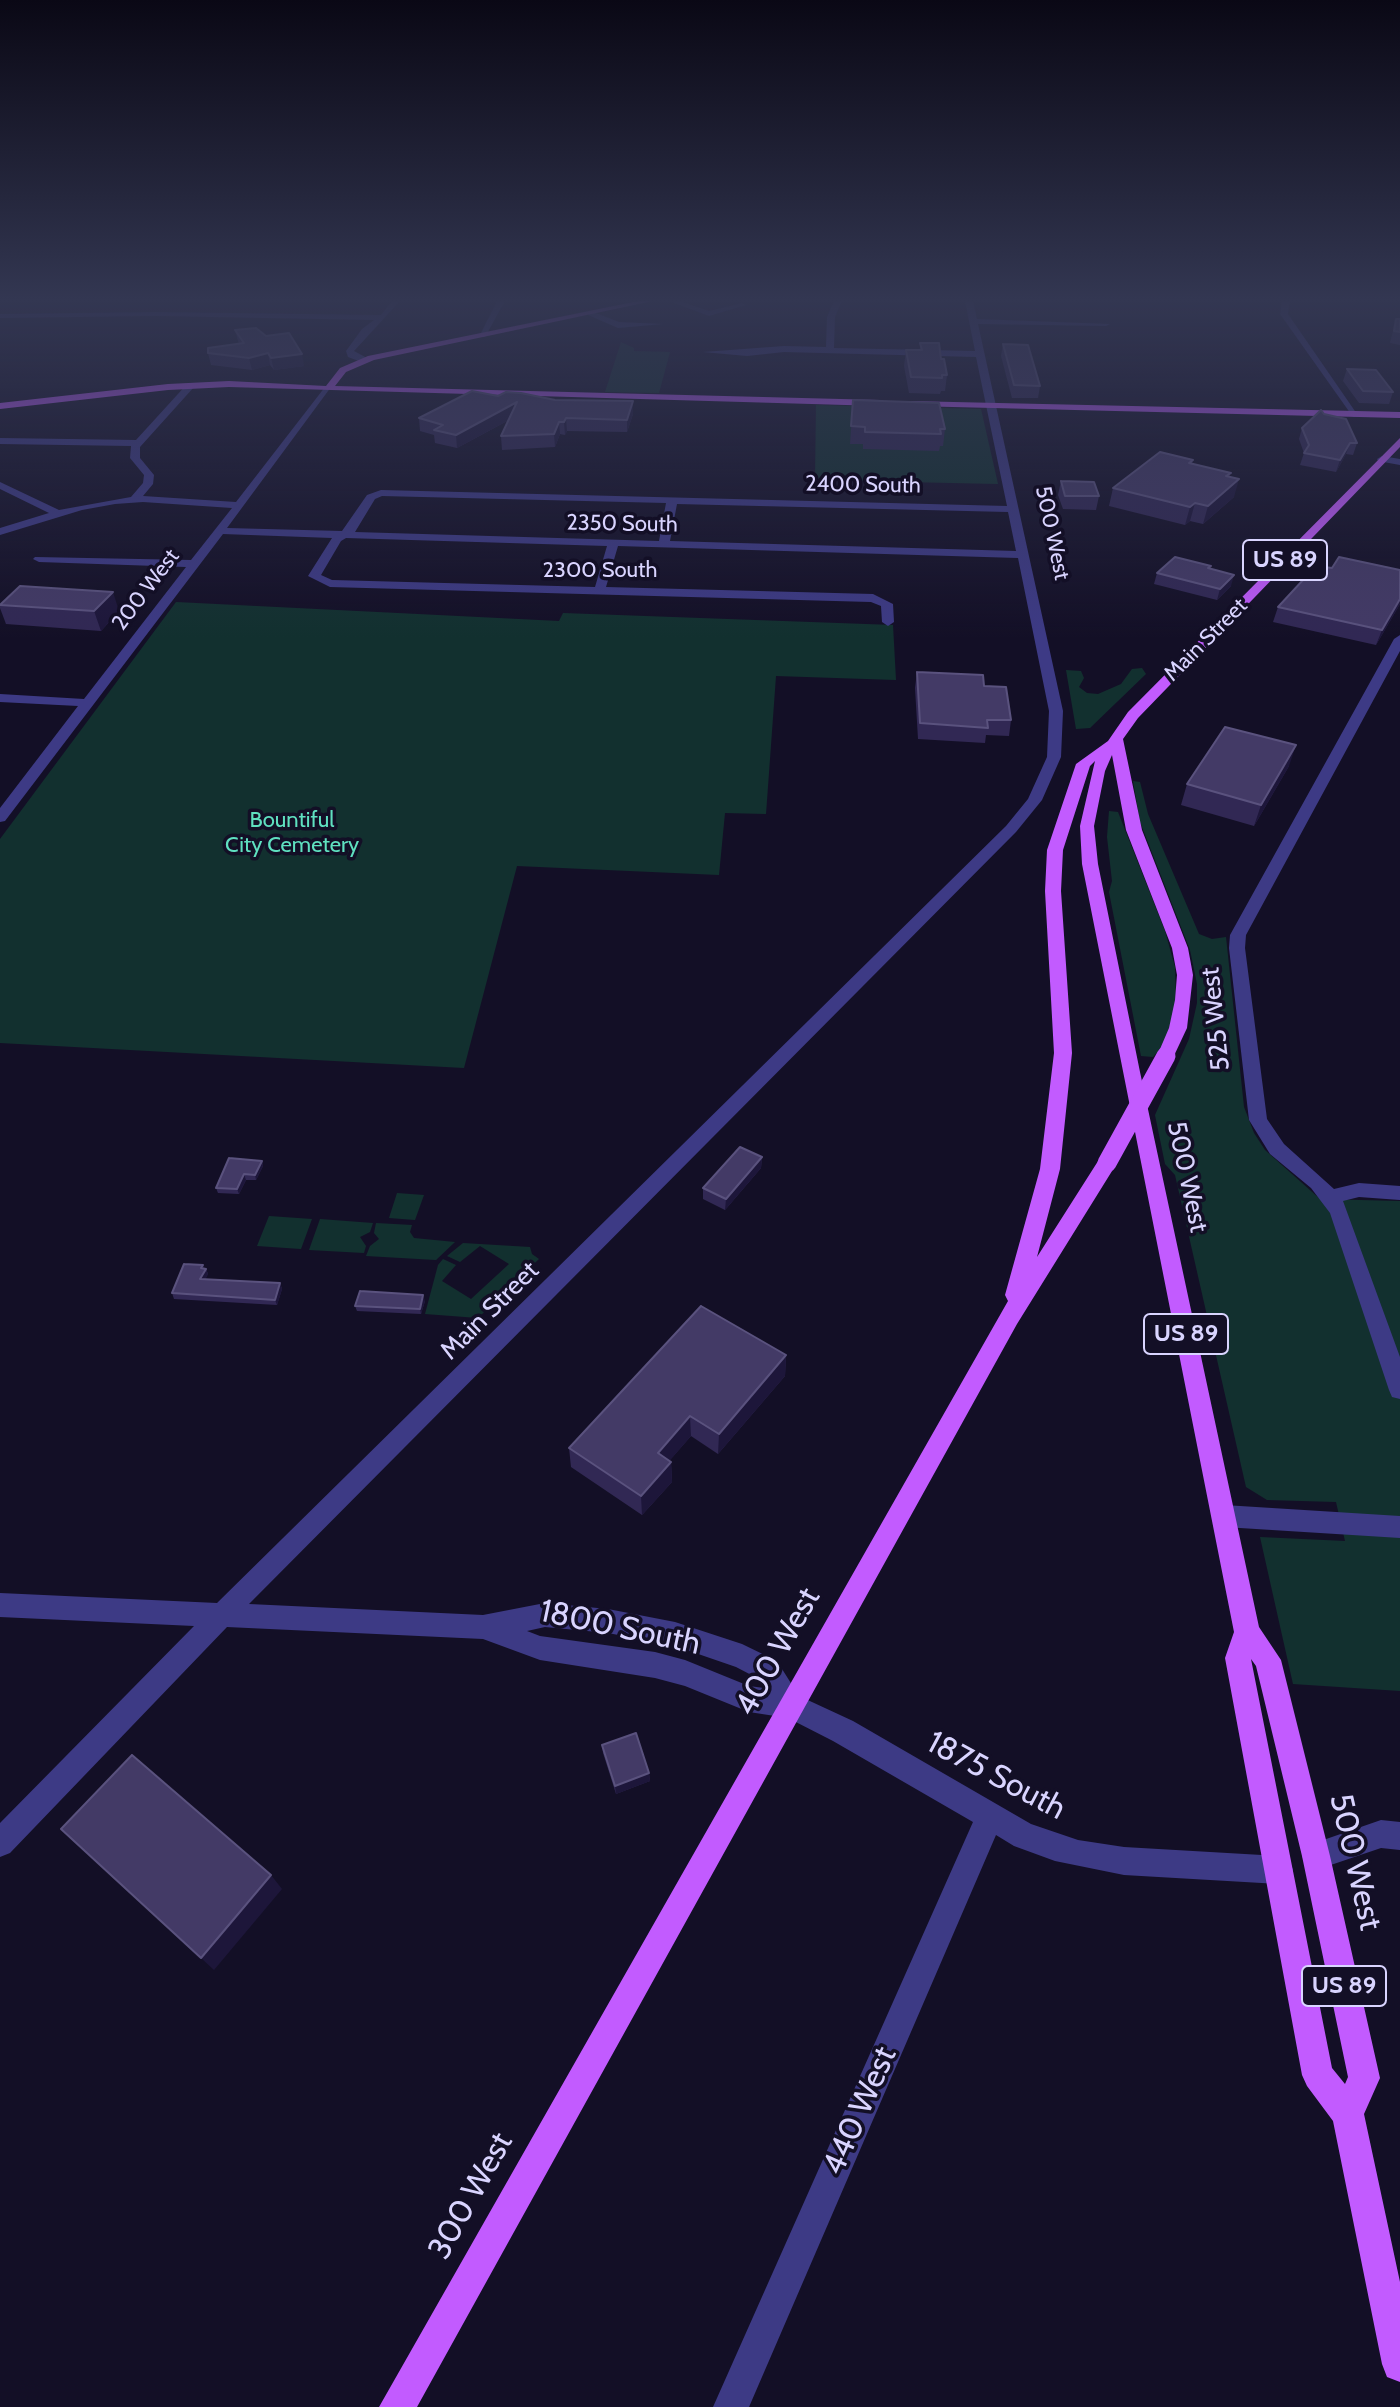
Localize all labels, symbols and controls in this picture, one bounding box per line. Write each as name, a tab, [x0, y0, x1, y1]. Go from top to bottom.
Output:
street label: 2400 South	[805, 471, 921, 499]
street label: 500 West	[1029, 484, 1075, 582]
street label: 2350 South	[566, 510, 678, 538]
road number: US 89	[1243, 540, 1327, 580]
street label: 200 West	[107, 544, 185, 636]
street label: 2300 South	[543, 558, 657, 584]
street label: Main Street	[1159, 593, 1253, 687]
park label: Bountiful City Cemetery	[225, 808, 359, 860]
street label: 525 West	[1195, 966, 1237, 1072]
street label: 500 West	[1160, 1119, 1214, 1235]
street label: Main Street	[434, 1255, 546, 1367]
road number: US 89	[1144, 1314, 1228, 1354]
street label: 400 West	[727, 1582, 829, 1722]
street label: 1800 South	[536, 1592, 704, 1664]
street label: 1875 South	[920, 1723, 1072, 1829]
street label: 500 West	[1321, 1790, 1389, 1934]
road number: US 89	[1302, 1966, 1386, 2006]
street label: 440 West	[815, 2041, 905, 2181]
street label: 300 West	[421, 2126, 521, 2266]

